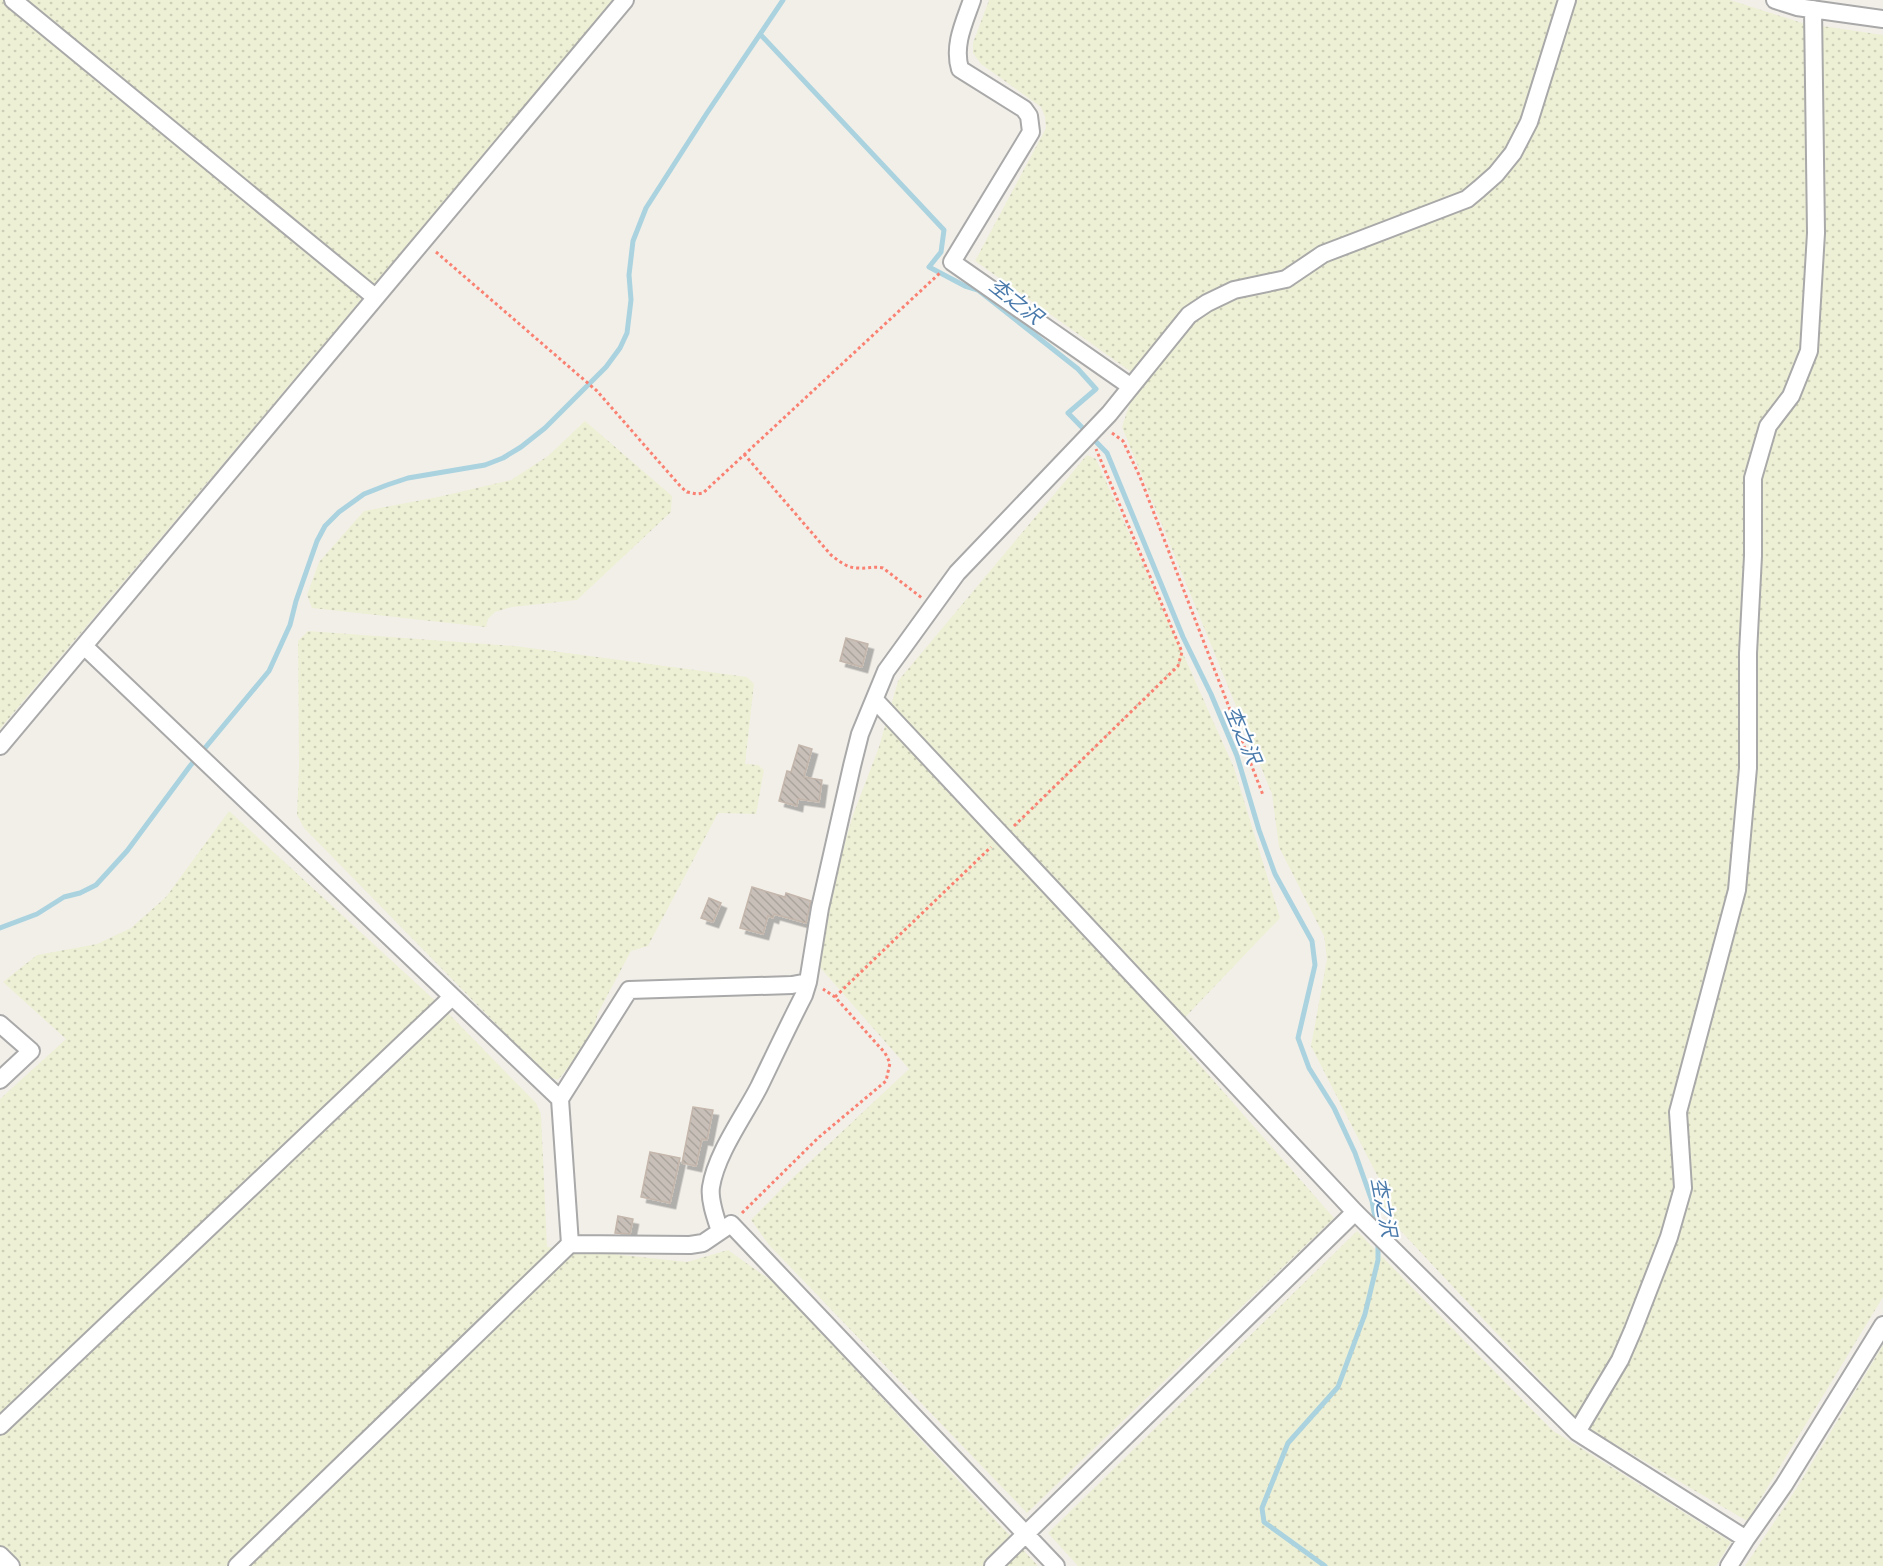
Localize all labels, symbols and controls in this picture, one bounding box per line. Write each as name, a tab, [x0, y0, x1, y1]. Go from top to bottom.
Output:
water label: 杢之沢	[985, 273, 1049, 331]
water label: 杢之沢	[1220, 703, 1267, 770]
water label: 杢之沢	[1366, 1175, 1402, 1242]

